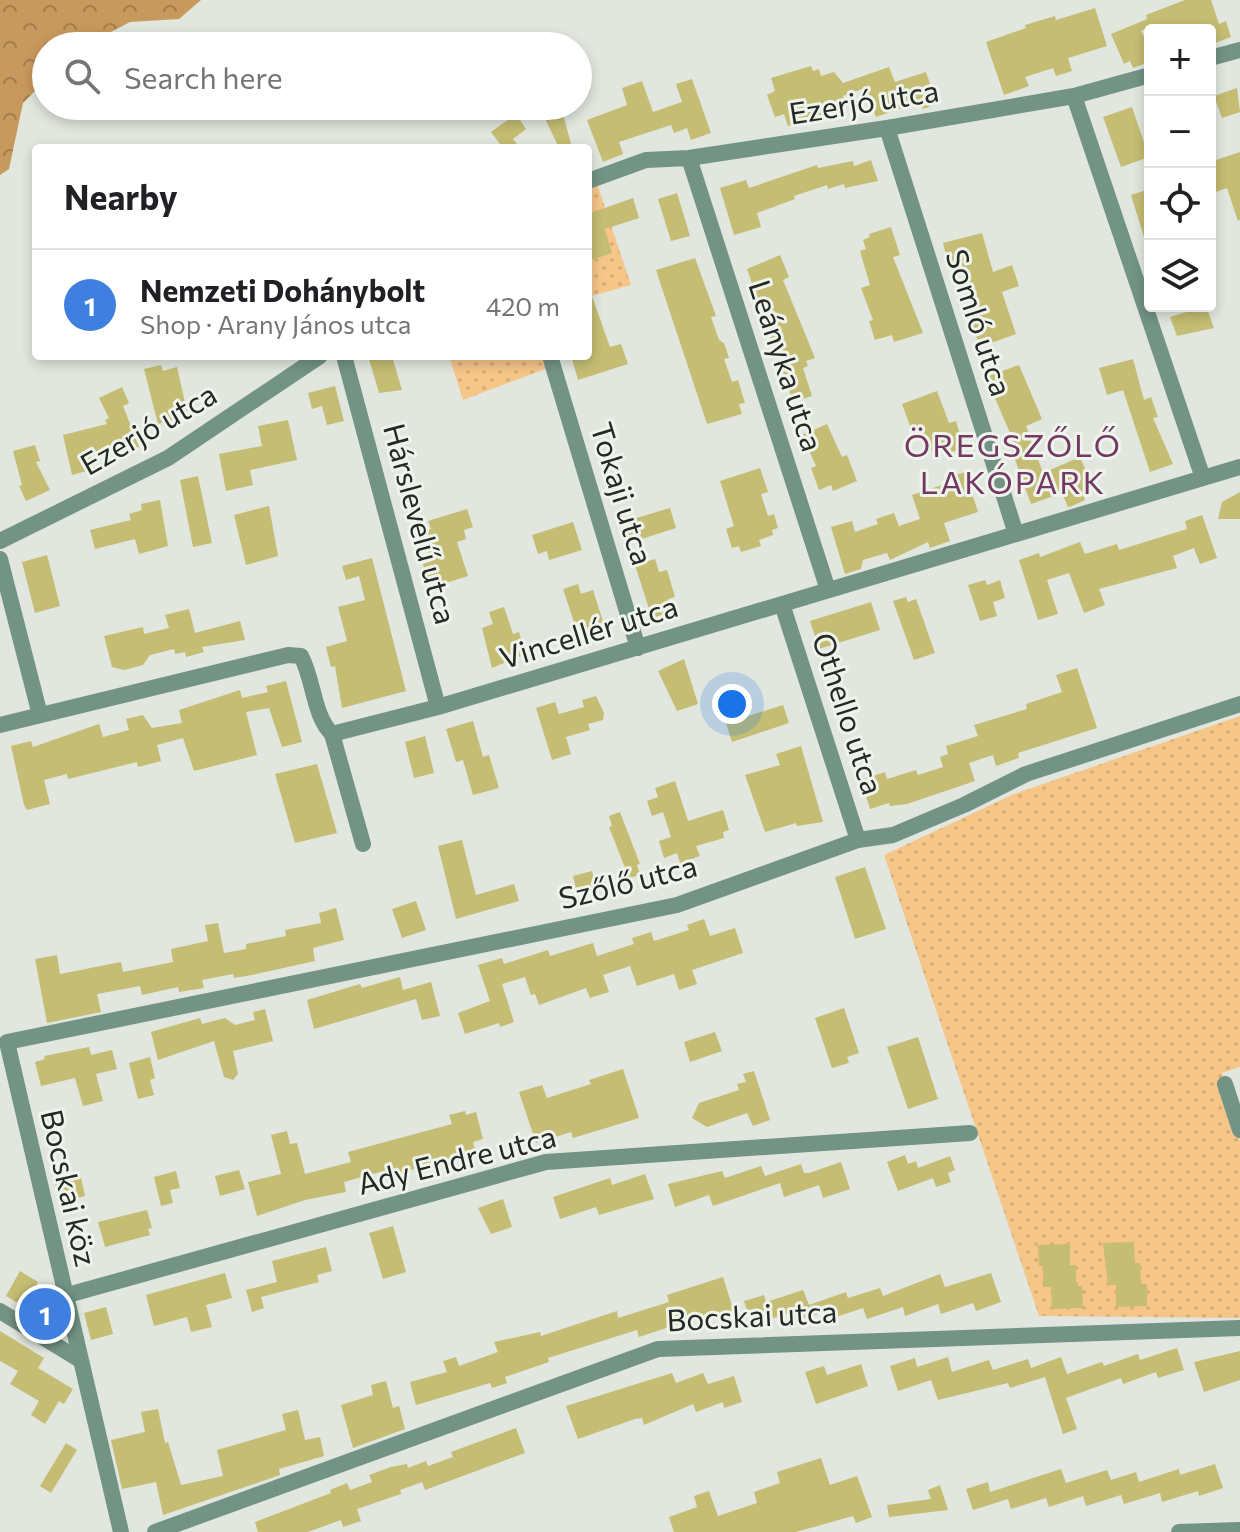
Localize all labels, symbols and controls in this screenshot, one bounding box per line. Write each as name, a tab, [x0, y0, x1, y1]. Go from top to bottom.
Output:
map controls	[1144, 24, 1216, 312]
button: +	[1144, 24, 1216, 96]
search box	[32, 32, 592, 120]
icon: search	[60, 54, 104, 98]
text: Search here	[124, 58, 283, 95]
street label: Ezerjó utca	[786, 70, 941, 131]
button: −	[1144, 96, 1216, 168]
button: locate	[1144, 168, 1216, 240]
text: Nearby	[64, 175, 178, 217]
button: layers	[1144, 240, 1216, 312]
street label: Somló utca	[939, 244, 1022, 400]
text: Nemzeti Dohánybolt	[140, 271, 425, 308]
street label: Leányka utca	[742, 275, 832, 456]
text: 1	[84, 290, 96, 321]
text: 420 m	[486, 290, 560, 321]
text: Shop · Arany János utca	[140, 308, 411, 339]
street label: Ezerjó utca	[73, 374, 222, 482]
street label: Tokaji utca	[584, 417, 663, 569]
street label: Hárslevelű utca	[377, 419, 466, 628]
district label: ÖREGSZŐLŐ LAKÓPARK	[904, 424, 1122, 501]
street label: Vincellér utca	[495, 586, 682, 675]
street label: Othello utca	[806, 628, 893, 799]
your location	[712, 684, 752, 724]
street label: Szőlő utca	[554, 846, 700, 916]
street label: Bocskai köz	[34, 1106, 106, 1269]
street label: Ady Endre utca	[353, 1116, 560, 1201]
pin: 1	[19, 1284, 71, 1344]
street label: Bocskai utca	[666, 1292, 838, 1337]

